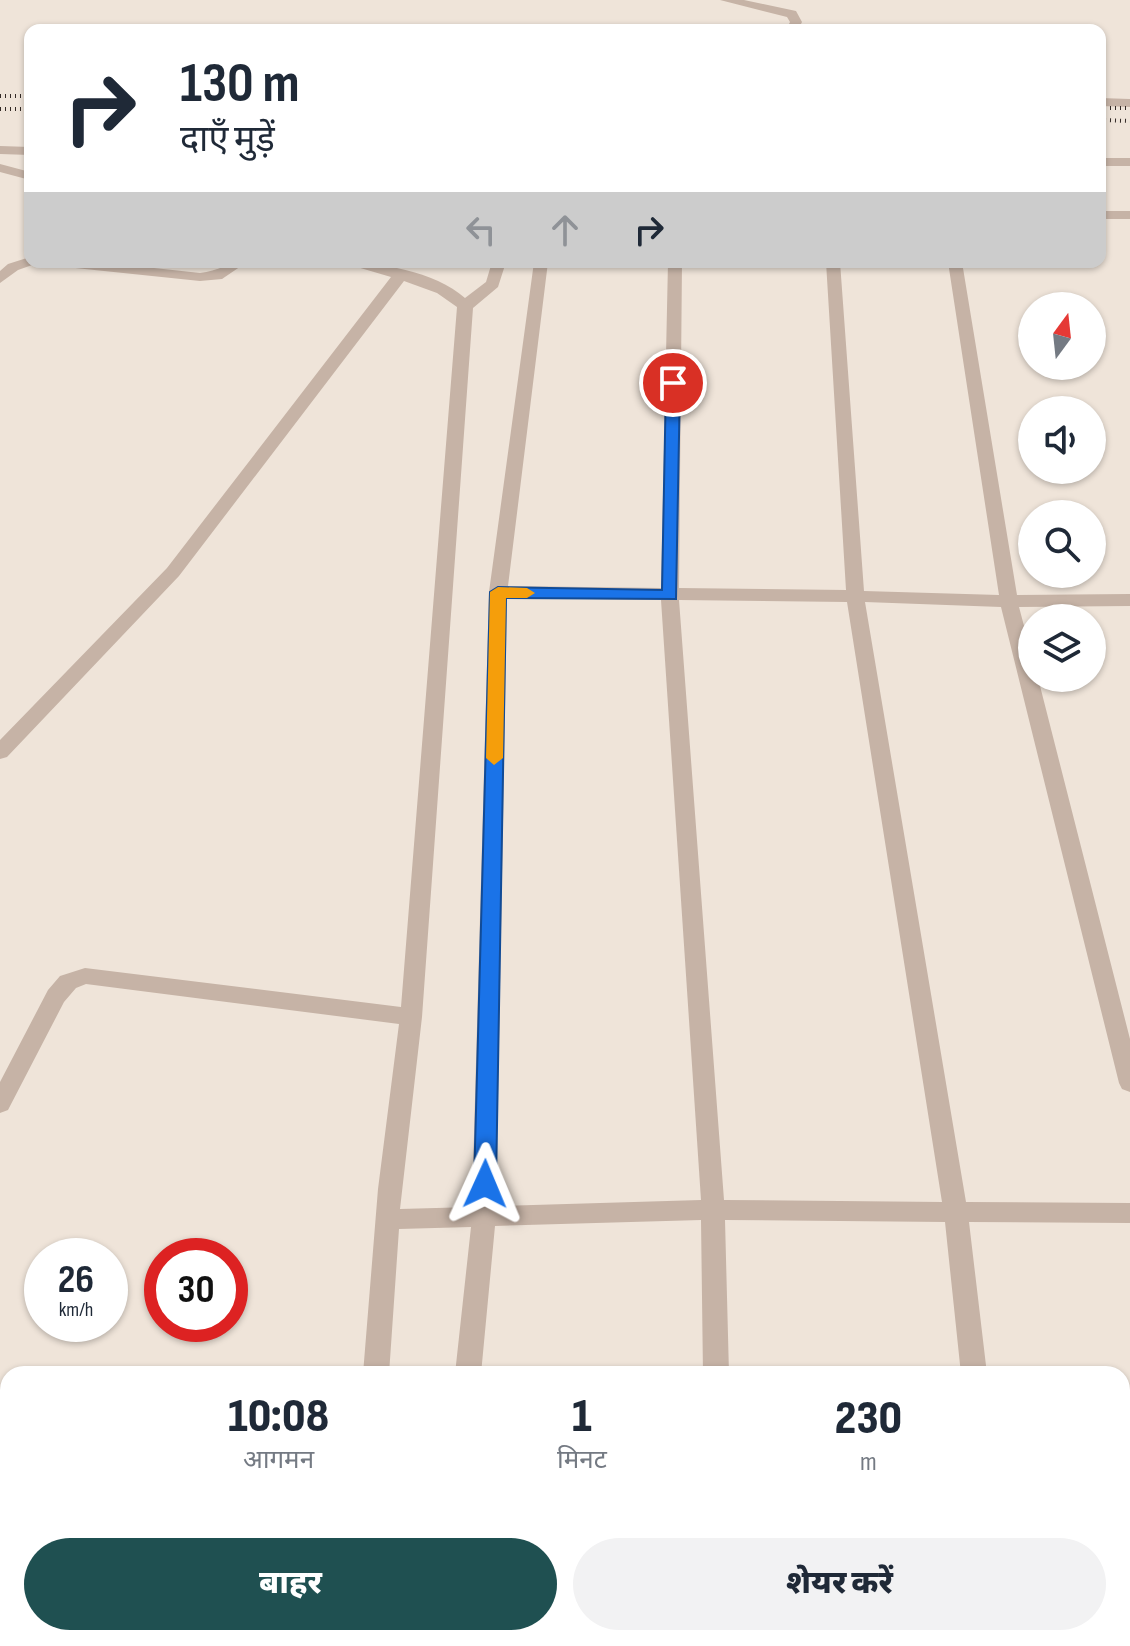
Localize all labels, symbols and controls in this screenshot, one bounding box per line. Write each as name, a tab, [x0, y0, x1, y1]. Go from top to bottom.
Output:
text: 130 m	[180, 51, 300, 118]
icon: right	[48, 56, 152, 160]
text: दाएँ मुड़ें	[180, 119, 275, 162]
icon: left	[459, 208, 503, 252]
icon: ahead	[543, 208, 587, 252]
icon: right	[627, 208, 671, 252]
north arrow	[1018, 292, 1106, 380]
map controls	[1018, 292, 1106, 692]
pin	[639, 349, 707, 417]
icon: arrive	[651, 361, 695, 405]
button: sound	[1018, 396, 1106, 484]
button: search	[1018, 500, 1106, 588]
button: layers	[1018, 604, 1106, 692]
position arrow	[443, 1142, 527, 1226]
speed limit sign: 30	[144, 1238, 248, 1342]
text: 26	[58, 1256, 94, 1304]
text: km/h	[59, 1298, 93, 1322]
text: 10:08	[228, 1388, 329, 1445]
text: 1	[572, 1388, 592, 1445]
text: 230	[835, 1390, 902, 1447]
text: आगमन	[243, 1445, 314, 1476]
text: मिनट	[557, 1445, 607, 1476]
text: m	[860, 1447, 877, 1478]
button: बाहर	[24, 1538, 557, 1630]
button: शेयर करें	[573, 1538, 1106, 1630]

